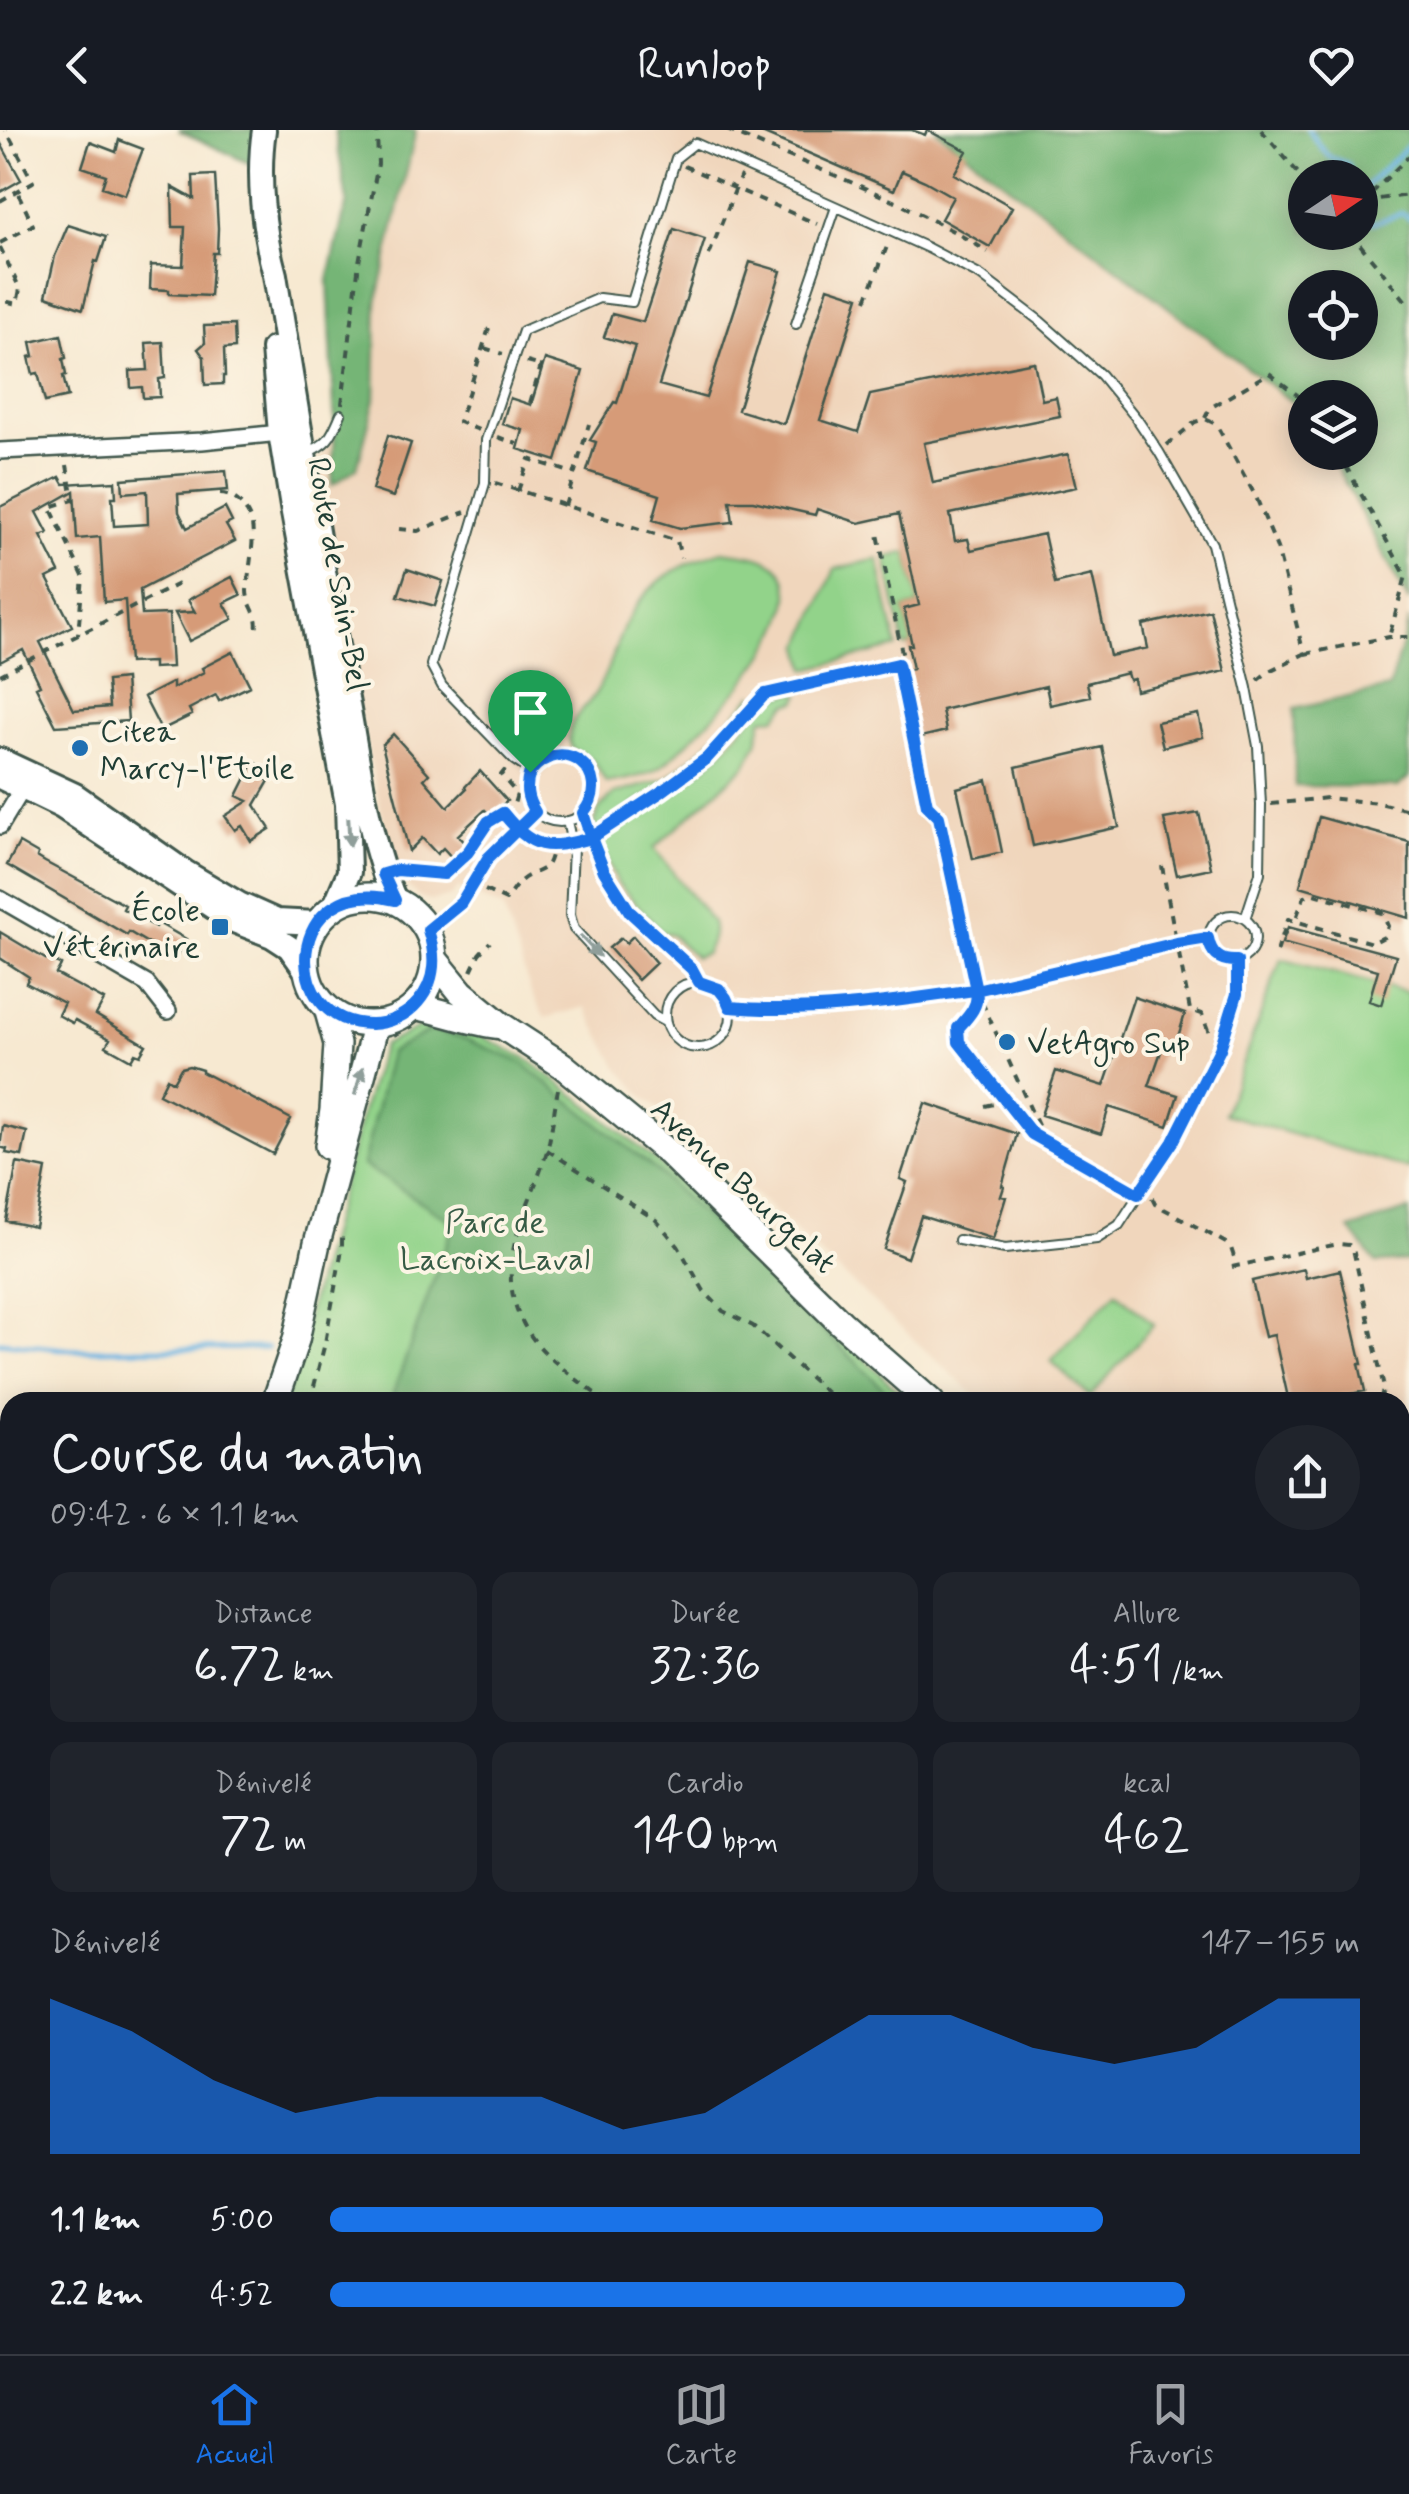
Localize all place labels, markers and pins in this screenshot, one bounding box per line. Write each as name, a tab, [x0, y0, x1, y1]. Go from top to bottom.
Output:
pin	[488, 670, 573, 773]
place label: Citea Marcy-l'Etoile	[100, 711, 295, 790]
marker: Citea Marcy-l'Etoile	[69, 737, 91, 759]
place label: École Vétérinaire	[43, 890, 200, 969]
marker: École Vétérinaire	[209, 916, 231, 938]
place label: VetAgro Sup	[1027, 1023, 1190, 1067]
marker: VetAgro Sup	[996, 1031, 1018, 1053]

